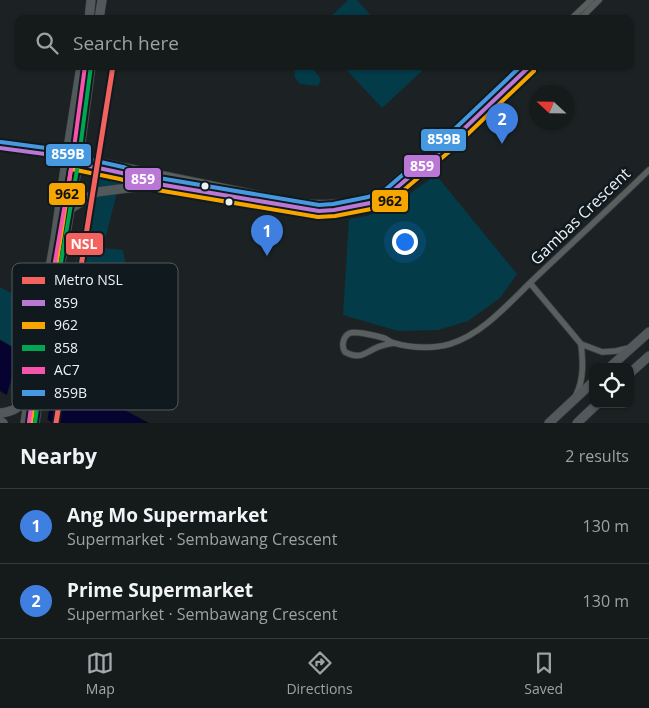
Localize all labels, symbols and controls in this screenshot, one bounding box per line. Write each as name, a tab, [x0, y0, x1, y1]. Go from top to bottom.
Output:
search box	[15, 15, 634, 70]
icon: search	[33, 29, 61, 57]
text: Search here	[73, 30, 179, 56]
north arrow	[529, 85, 574, 130]
pin: 2	[486, 103, 518, 144]
line badge: 859B	[420, 128, 467, 152]
text: 859B	[427, 129, 461, 148]
line badge: 859B	[45, 143, 92, 167]
text: 859B	[51, 144, 85, 163]
line badge: 859	[403, 154, 441, 178]
text: 859	[410, 156, 434, 175]
street label: Gambas Crescent	[525, 162, 635, 269]
line badge: 859	[124, 167, 162, 191]
text: 859	[131, 169, 155, 188]
unlabelled marker	[200, 181, 210, 191]
line badge: 962	[48, 182, 86, 206]
text: 962	[55, 184, 79, 203]
line badge: 962	[371, 189, 409, 213]
text: 962	[378, 191, 402, 210]
unlabelled marker	[224, 197, 234, 207]
pin: 1	[251, 215, 283, 256]
your location	[392, 229, 418, 255]
line badge: NSL	[65, 232, 104, 256]
text: NSL	[70, 234, 98, 253]
legend	[12, 263, 178, 410]
text: Metro NSL	[54, 270, 123, 289]
text: 859	[54, 293, 78, 312]
text: 962	[54, 315, 78, 334]
text: 858	[54, 338, 78, 357]
text: AC7	[54, 360, 80, 379]
map controls	[589, 363, 634, 408]
button: locate	[589, 363, 634, 408]
text: 859B	[54, 383, 87, 402]
text: Nearby	[20, 442, 97, 470]
text: 2 results	[565, 445, 629, 467]
text: Ang Mo Supermarket	[67, 502, 268, 528]
text: 1	[31, 515, 41, 537]
text: 130 m	[583, 515, 629, 537]
text: Supermarket · Sembawang Crescent	[67, 528, 337, 550]
text: Prime Supermarket	[67, 577, 253, 603]
text: 2	[31, 590, 41, 612]
text: 130 m	[583, 590, 629, 612]
text: Supermarket · Sembawang Crescent	[67, 603, 337, 625]
tab: Map	[86, 649, 115, 698]
tab: Directions	[286, 649, 353, 698]
tab: Saved	[524, 649, 563, 698]

